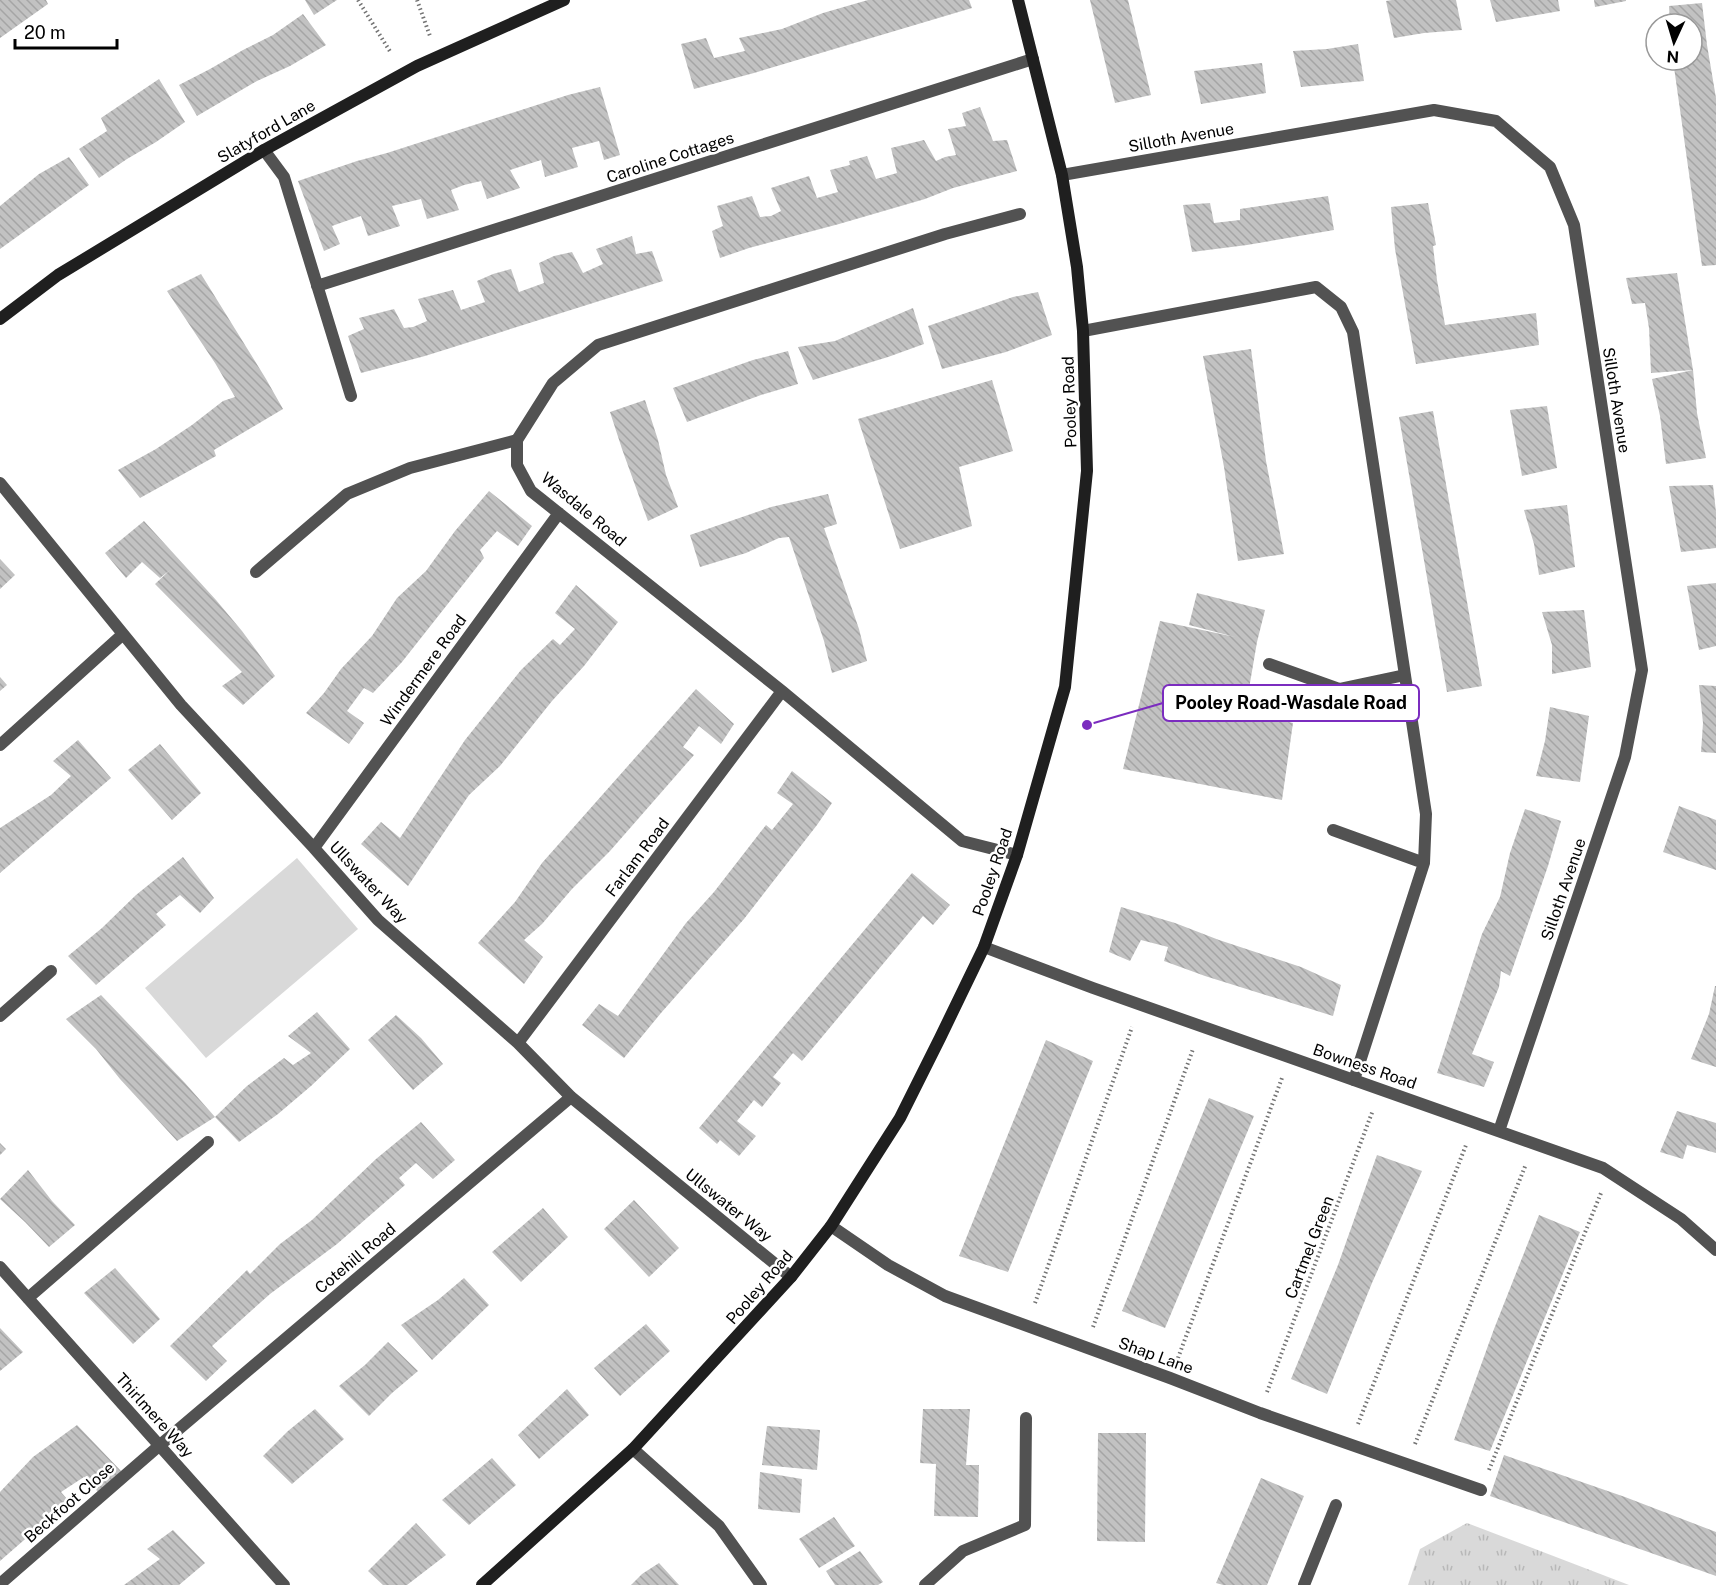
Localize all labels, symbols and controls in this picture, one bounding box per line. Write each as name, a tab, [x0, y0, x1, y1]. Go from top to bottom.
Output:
scale bar	[15, 12, 117, 50]
north arrow	[1644, 12, 1704, 72]
text: 20 m	[24, 22, 66, 43]
text: N	[1666, 47, 1680, 66]
street label: Slatyford Lane	[214, 96, 319, 167]
street label: Silloth Avenue	[1127, 119, 1235, 156]
street label: Caroline Cottages	[604, 128, 736, 187]
street label: Silloth Avenue	[1599, 346, 1634, 454]
street label: Pooley Road	[1058, 356, 1081, 448]
street label: Wasdale Road	[537, 468, 630, 550]
street label: Windermere Road	[377, 611, 470, 730]
callout: Pooley Road-Wasdale Road	[1163, 685, 1419, 721]
text: Pooley Road-Wasdale Road	[1175, 692, 1407, 713]
street label: Farlam Road	[602, 814, 673, 900]
street label: Pooley Road	[969, 826, 1016, 919]
street label: Silloth Avenue	[1537, 836, 1590, 943]
street label: Ullswater Way	[326, 837, 412, 928]
street label: Bowness Road	[1311, 1040, 1419, 1093]
street label: Ullswater Way	[682, 1165, 776, 1246]
street label: Cartmel Green	[1281, 1193, 1338, 1301]
street label: Cotehill Road	[311, 1219, 399, 1298]
street label: Pooley Road	[722, 1246, 797, 1328]
street label: Shap Lane	[1116, 1333, 1196, 1378]
street label: Thirlmere Way	[112, 1369, 198, 1462]
street label: Beckfoot Close	[20, 1458, 118, 1547]

